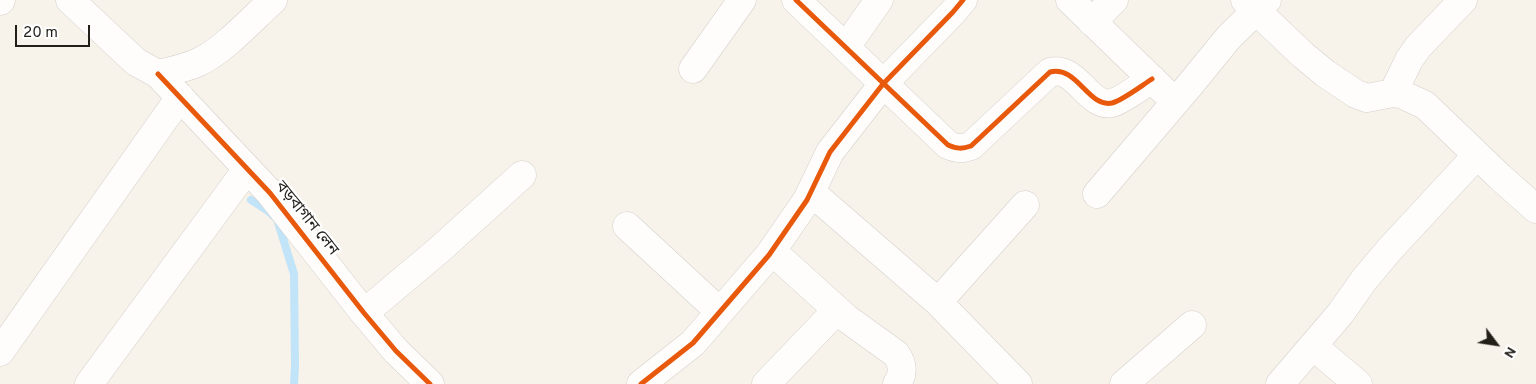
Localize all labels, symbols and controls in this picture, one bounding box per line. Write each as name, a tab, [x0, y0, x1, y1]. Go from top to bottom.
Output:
scale bar	[18, 15, 92, 47]
text: 20 m	[23, 24, 58, 43]
street label: বড়বাগান লেন	[270, 178, 342, 260]
north arrow	[1471, 319, 1521, 369]
text: N	[1499, 343, 1519, 361]

